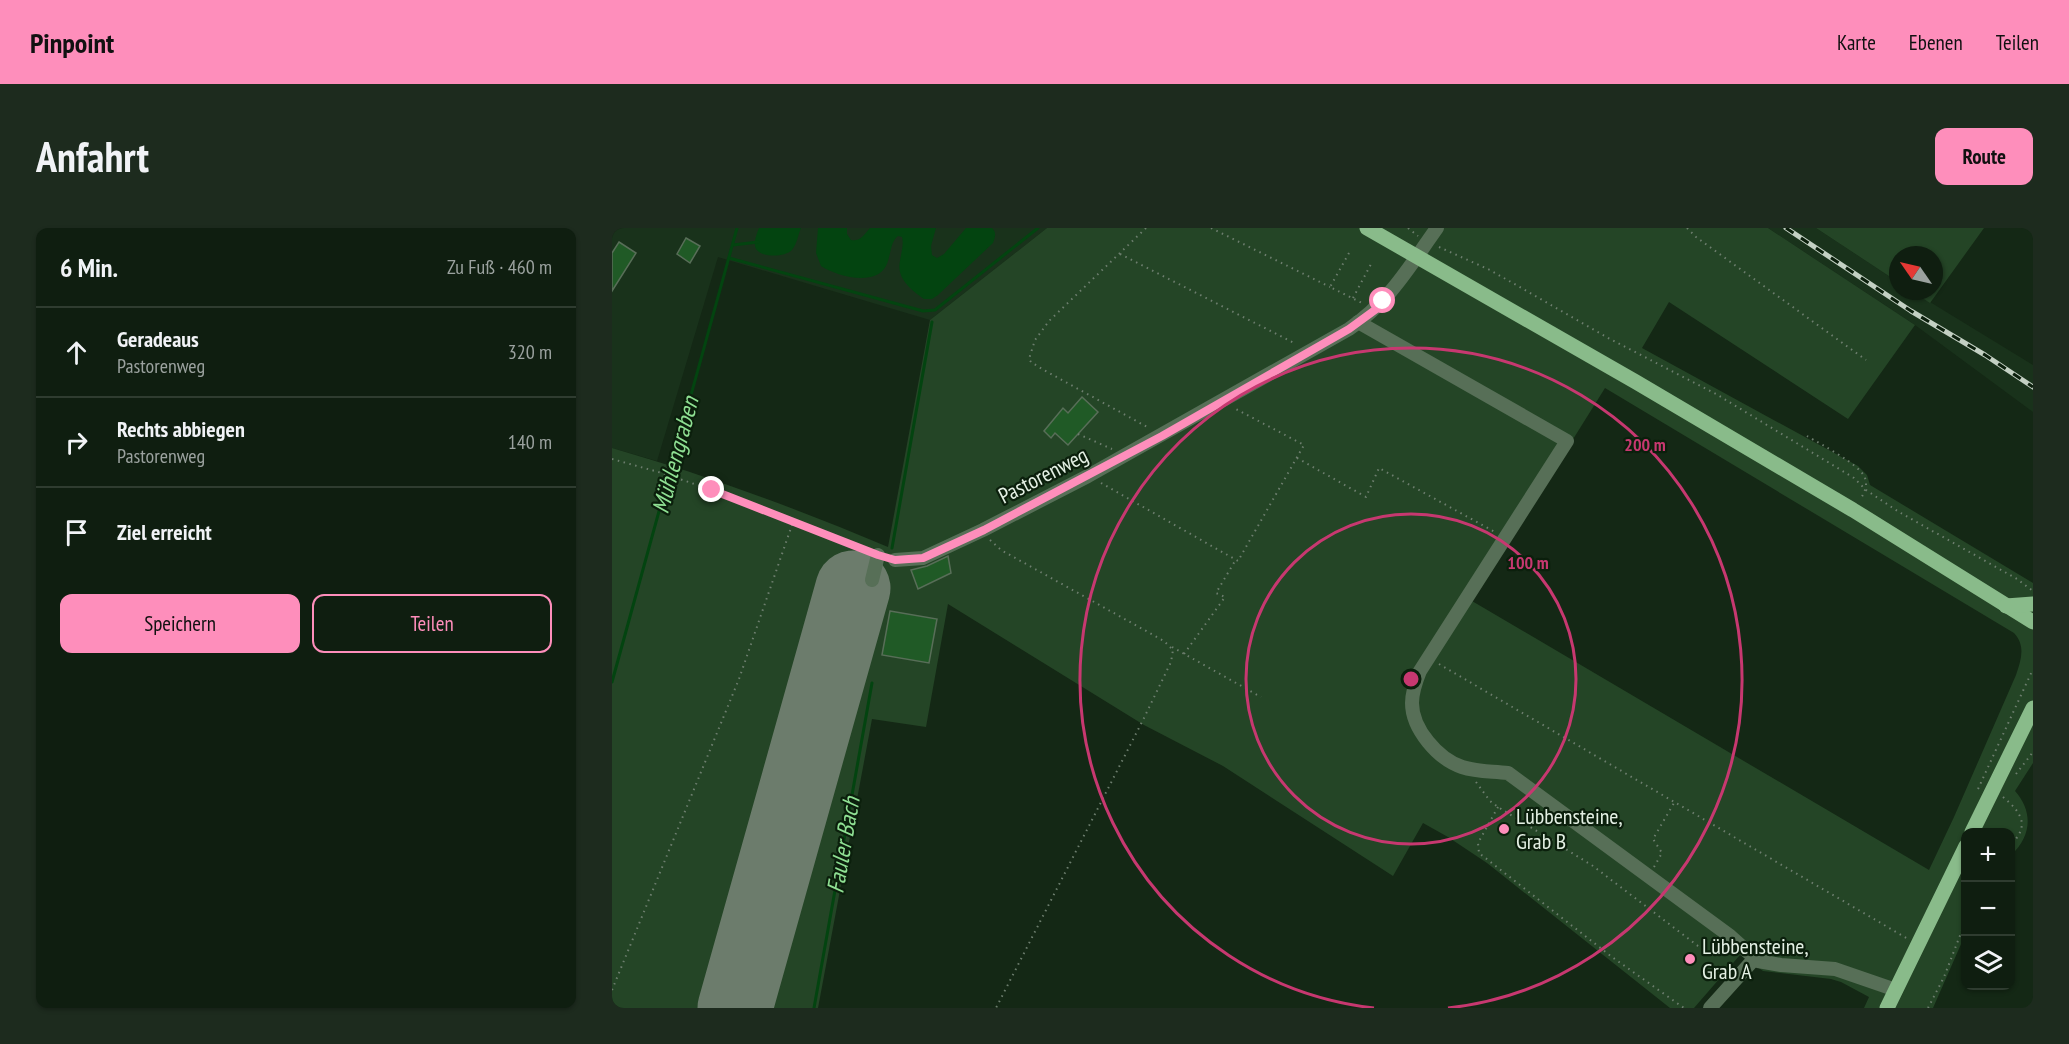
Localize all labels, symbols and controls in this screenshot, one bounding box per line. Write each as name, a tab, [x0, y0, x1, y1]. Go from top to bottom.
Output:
text: Pinpoint	[30, 24, 114, 61]
text: Karte	[1837, 29, 1876, 56]
text: Ebenen	[1909, 29, 1963, 56]
text: Teilen	[1996, 29, 2039, 56]
button: Route	[1935, 128, 2033, 185]
text: Anfahrt	[36, 129, 149, 184]
north arrow	[1889, 246, 1943, 300]
text: 6 Min.	[60, 251, 118, 284]
text: Zu Fuß · 460 m	[447, 254, 552, 280]
route start	[1369, 287, 1395, 313]
text: Geradeaus	[117, 325, 199, 353]
icon: ahead	[60, 336, 93, 369]
text: 320 m	[508, 339, 552, 365]
text: Pastorenweg	[117, 353, 205, 379]
water label: Mühlengraben	[645, 392, 706, 517]
text: Rechts abbiegen	[117, 415, 245, 443]
icon: right	[60, 426, 93, 459]
text: 140 m	[508, 429, 552, 455]
text: 200 m	[1624, 433, 1666, 456]
street label: Pastorenweg	[993, 441, 1093, 509]
text: Pastorenweg	[117, 443, 205, 469]
route end	[698, 476, 724, 502]
icon: arrive	[60, 516, 93, 549]
text: Ziel erreicht	[117, 518, 212, 546]
text: 100 m	[1507, 551, 1549, 574]
button: Speichern	[60, 594, 300, 653]
button: Teilen	[312, 594, 552, 653]
centre of rings	[1401, 669, 1421, 689]
water label: Fauler Bach	[819, 793, 867, 896]
place label: Lübbensteine, Grab B	[1516, 802, 1623, 855]
marker: Lübbensteine, Grab B	[1497, 822, 1511, 836]
map controls	[1961, 828, 2015, 990]
button: +	[1961, 828, 2015, 882]
button: −	[1961, 882, 2015, 936]
place label: Lübbensteine, Grab A	[1702, 932, 1809, 985]
button: layers	[1961, 936, 2015, 990]
marker: Lübbensteine, Grab A	[1683, 952, 1697, 966]

